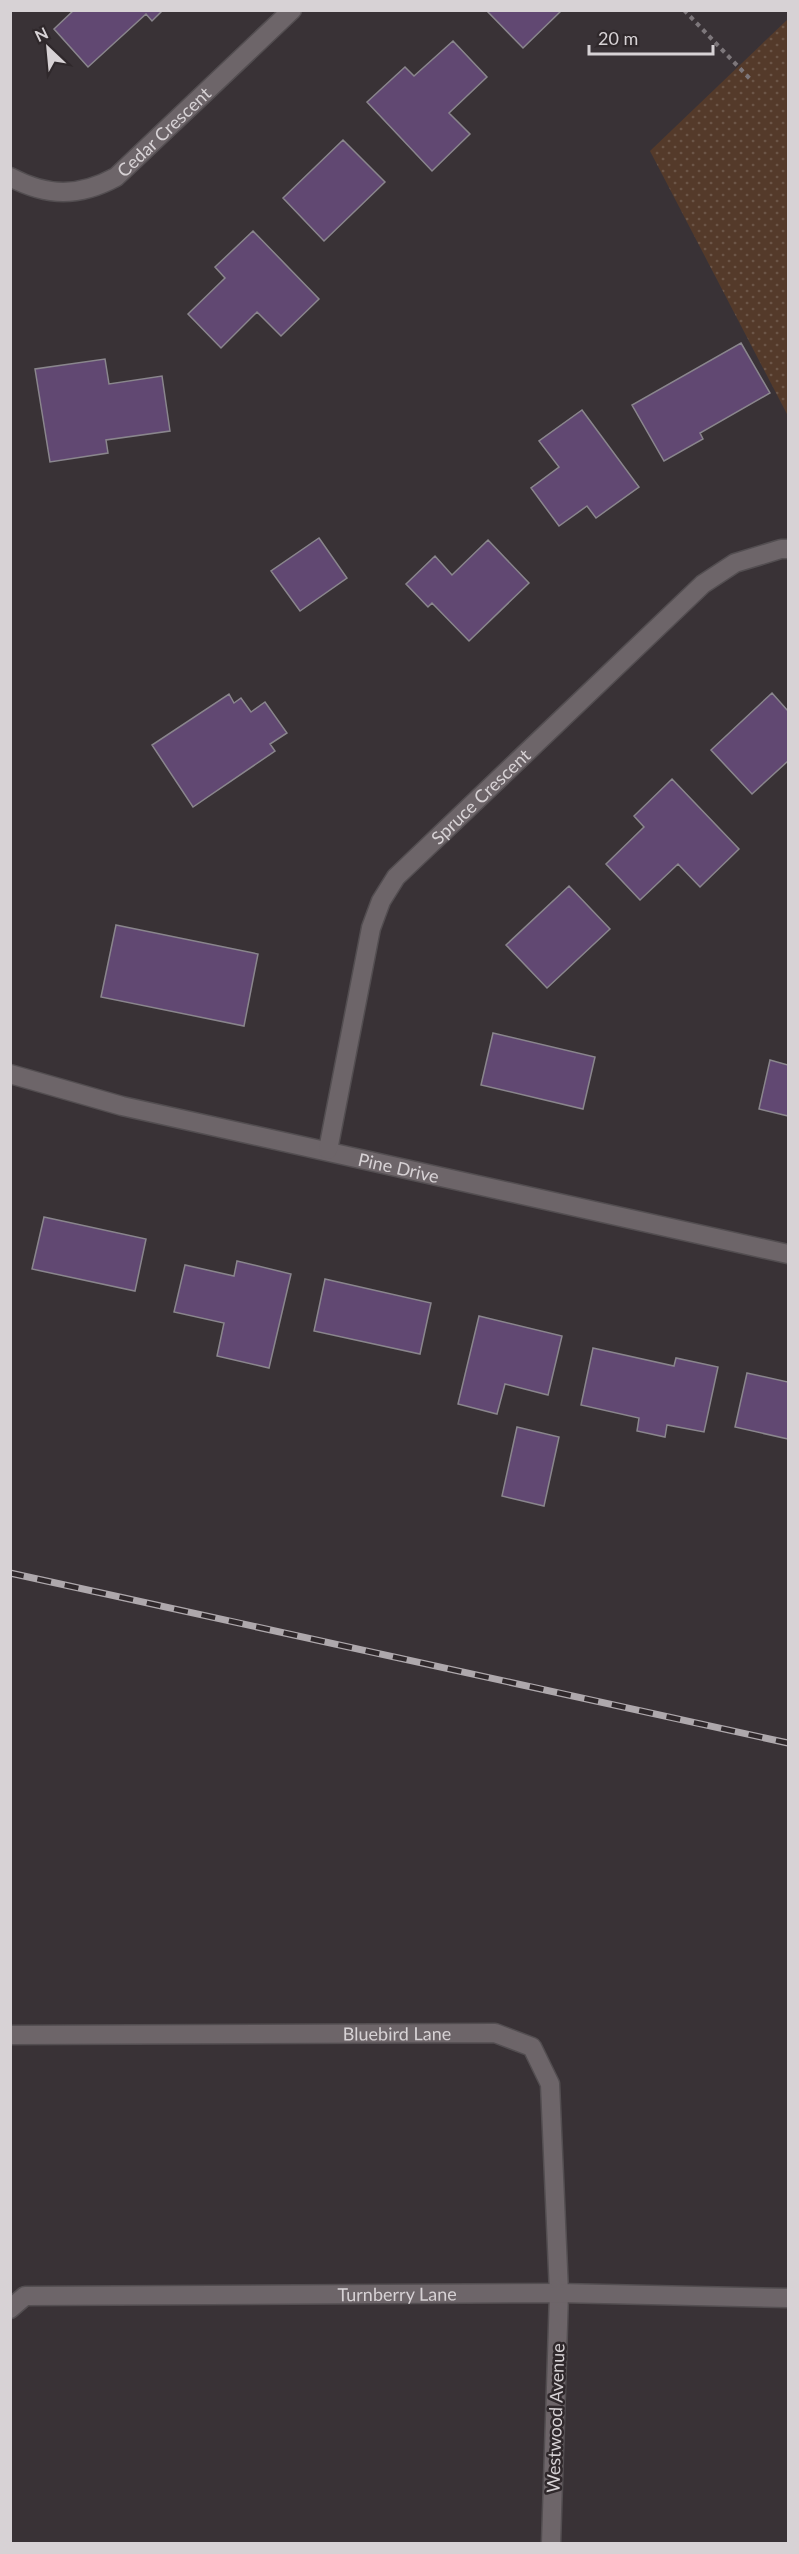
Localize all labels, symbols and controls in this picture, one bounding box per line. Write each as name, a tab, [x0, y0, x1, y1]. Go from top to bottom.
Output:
north arrow	[18, 18, 78, 78]
scale bar	[589, 18, 714, 56]
text: N	[32, 23, 51, 45]
text: 20 m	[598, 27, 638, 49]
street label: Cedar Crescent	[112, 82, 216, 181]
street label: Spruce Crescent	[426, 744, 535, 849]
street label: Pine Drive	[356, 1148, 441, 1187]
street label: Bluebird Lane	[343, 2022, 451, 2045]
street label: Turnberry Lane	[337, 2283, 457, 2305]
street label: Westwood Avenue	[541, 2343, 569, 2493]

